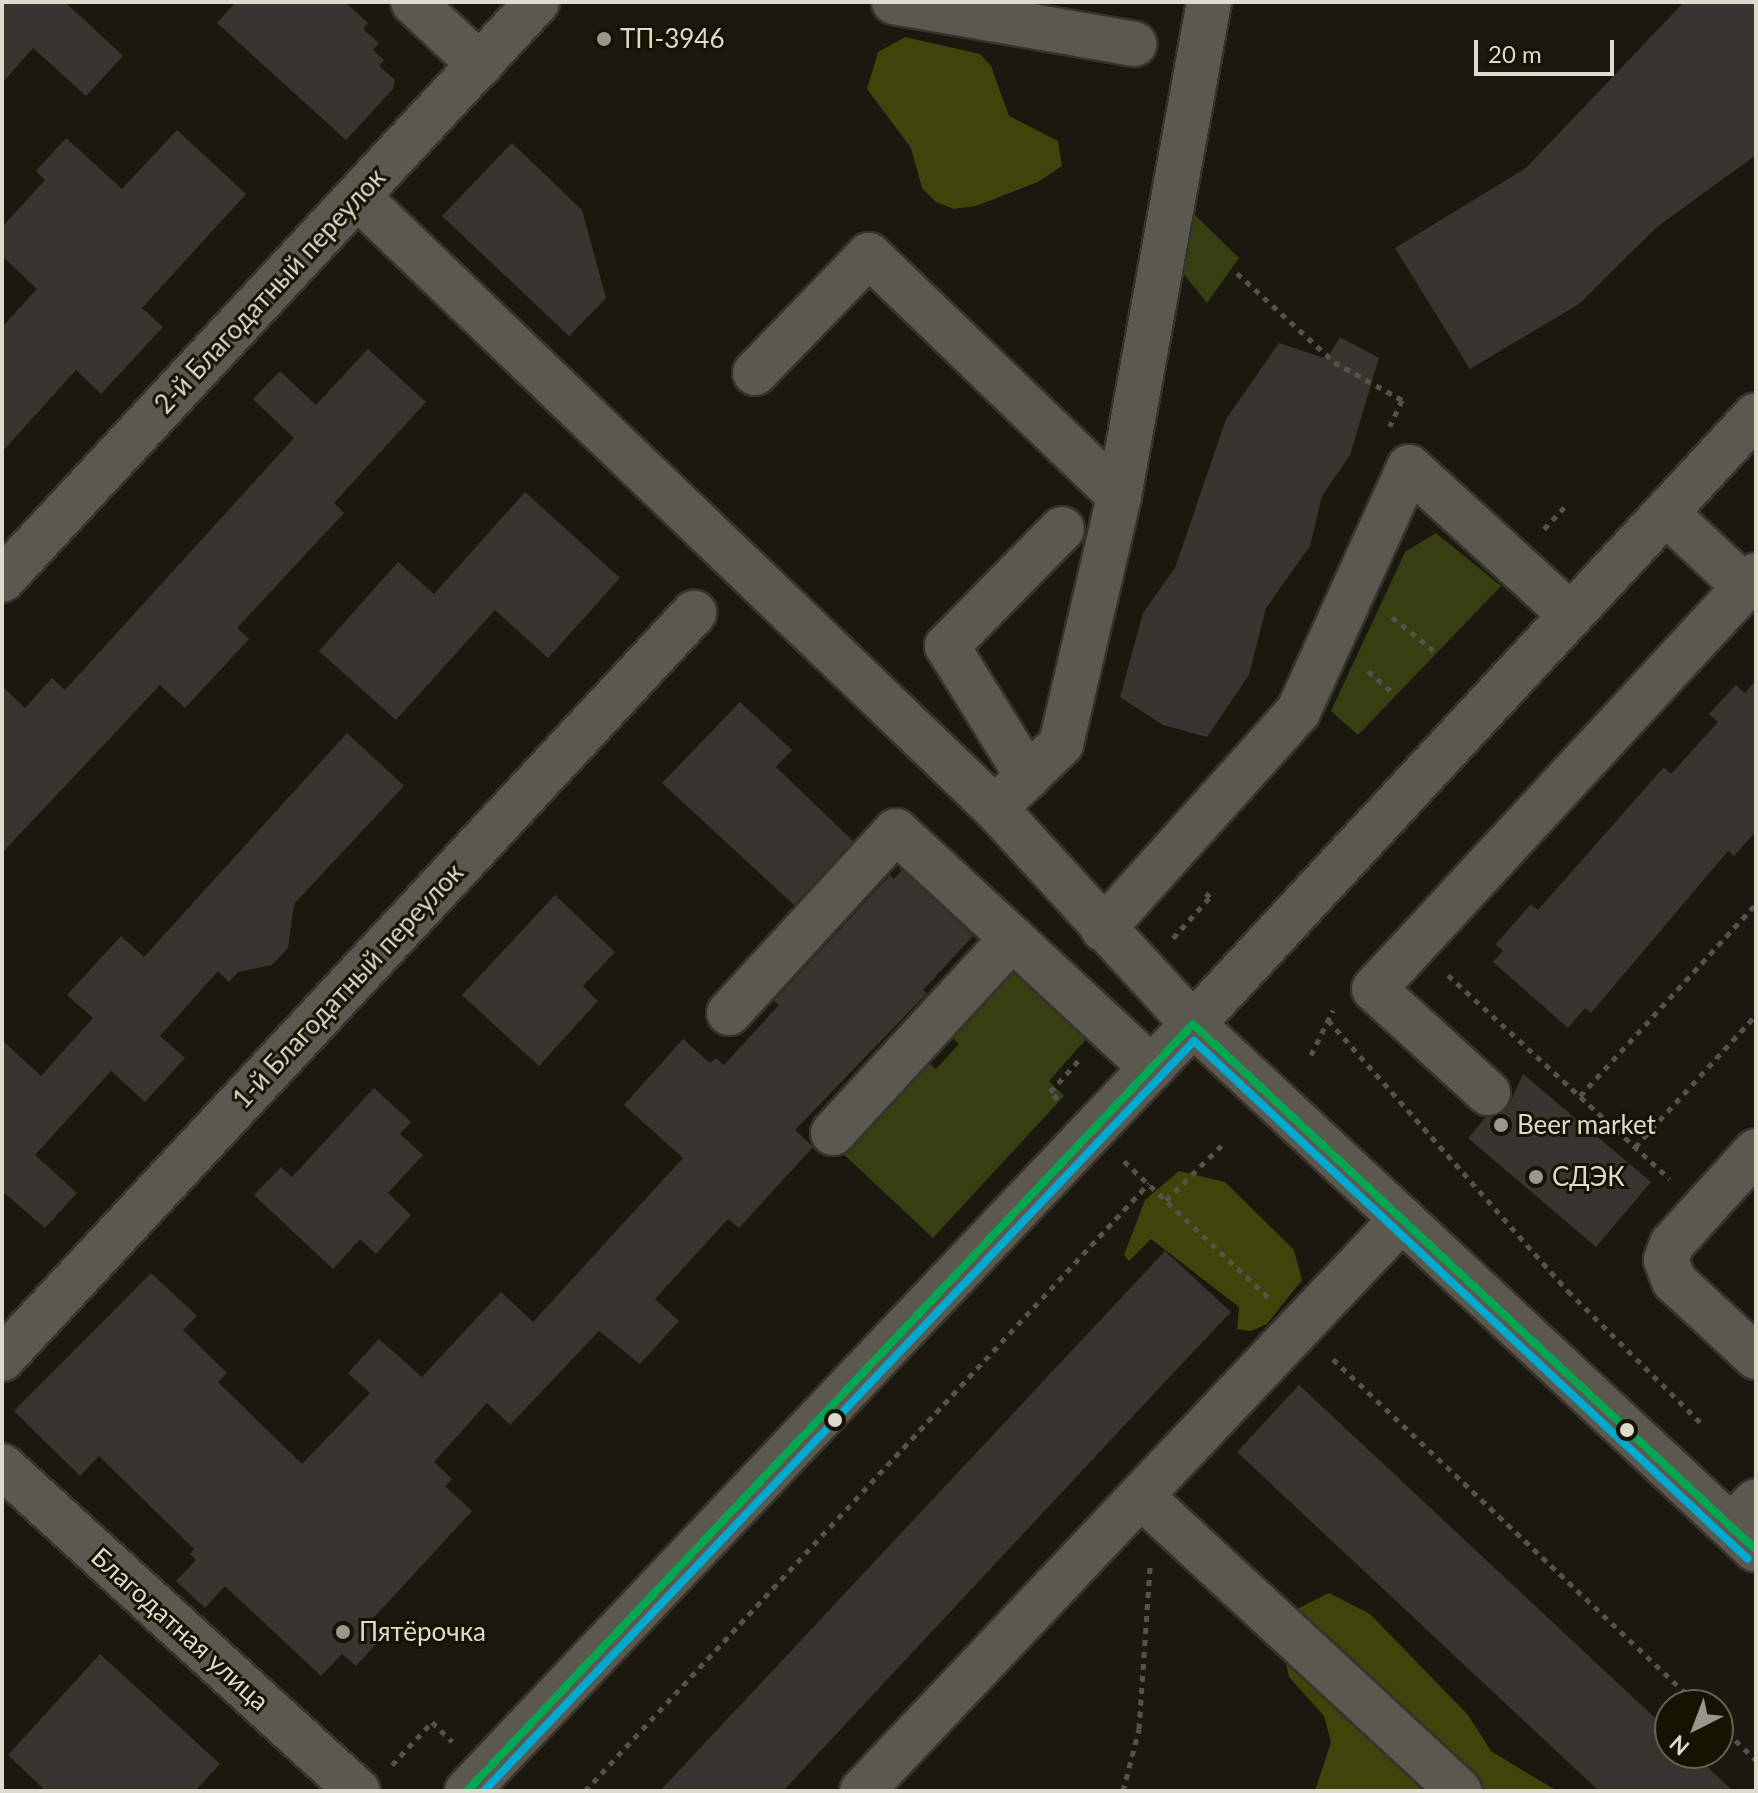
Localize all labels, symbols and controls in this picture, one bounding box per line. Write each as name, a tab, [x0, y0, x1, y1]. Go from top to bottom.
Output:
place label: ТП-3946	[620, 23, 724, 55]
scale bar	[1478, 24, 1618, 74]
marker: ТП-3946	[595, 30, 613, 48]
text: 20 m	[1488, 39, 1542, 68]
street label: 2-й Благодатный переулок	[148, 162, 392, 420]
street label: 1-й Благодатный переулок	[226, 857, 470, 1115]
place label: Beer market	[1517, 1109, 1656, 1141]
marker: Beer market	[1492, 1116, 1510, 1134]
place label: СДЭК	[1552, 1161, 1625, 1193]
marker: СДЭК	[1527, 1168, 1545, 1186]
unlabelled marker	[827, 1412, 843, 1428]
unlabelled marker	[1619, 1422, 1635, 1438]
street label: Благодатная улица	[85, 1541, 275, 1717]
place label: Пятёрочка	[359, 1616, 486, 1648]
marker: Пятёрочка	[334, 1623, 352, 1641]
north arrow	[1654, 1689, 1734, 1769]
text: N	[1664, 1730, 1694, 1761]

